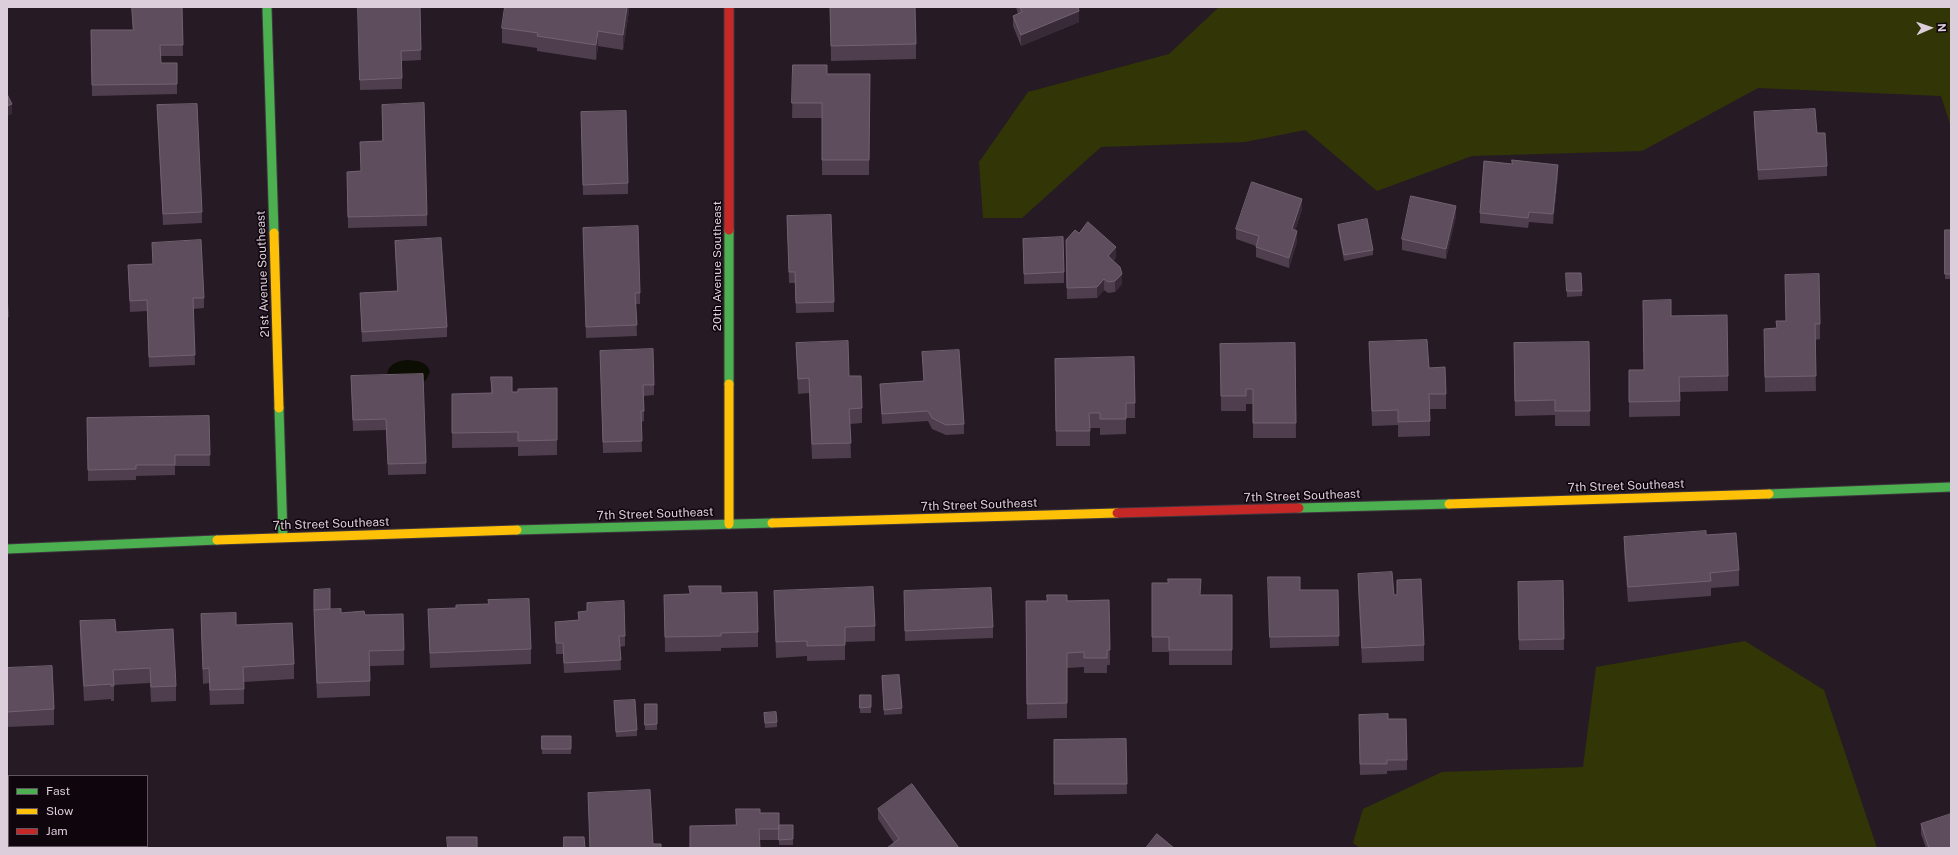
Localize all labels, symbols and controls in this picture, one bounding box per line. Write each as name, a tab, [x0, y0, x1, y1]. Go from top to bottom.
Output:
north arrow	[1910, 8, 1950, 48]
text: N	[1936, 23, 1948, 32]
street label: 20th Avenue Southeast	[710, 201, 724, 331]
street label: 21st Avenue Southeast	[254, 210, 272, 338]
street label: 7th Street Southeast	[1567, 477, 1685, 495]
street label: 7th Street Southeast	[1243, 487, 1361, 505]
street label: 7th Street Southeast	[920, 496, 1038, 514]
street label: 7th Street Southeast	[596, 505, 714, 523]
street label: 7th Street Southeast	[272, 515, 390, 533]
legend	[8, 775, 148, 847]
text: Fast	[46, 784, 70, 798]
text: Slow	[46, 804, 73, 818]
text: Jam	[46, 824, 68, 838]

